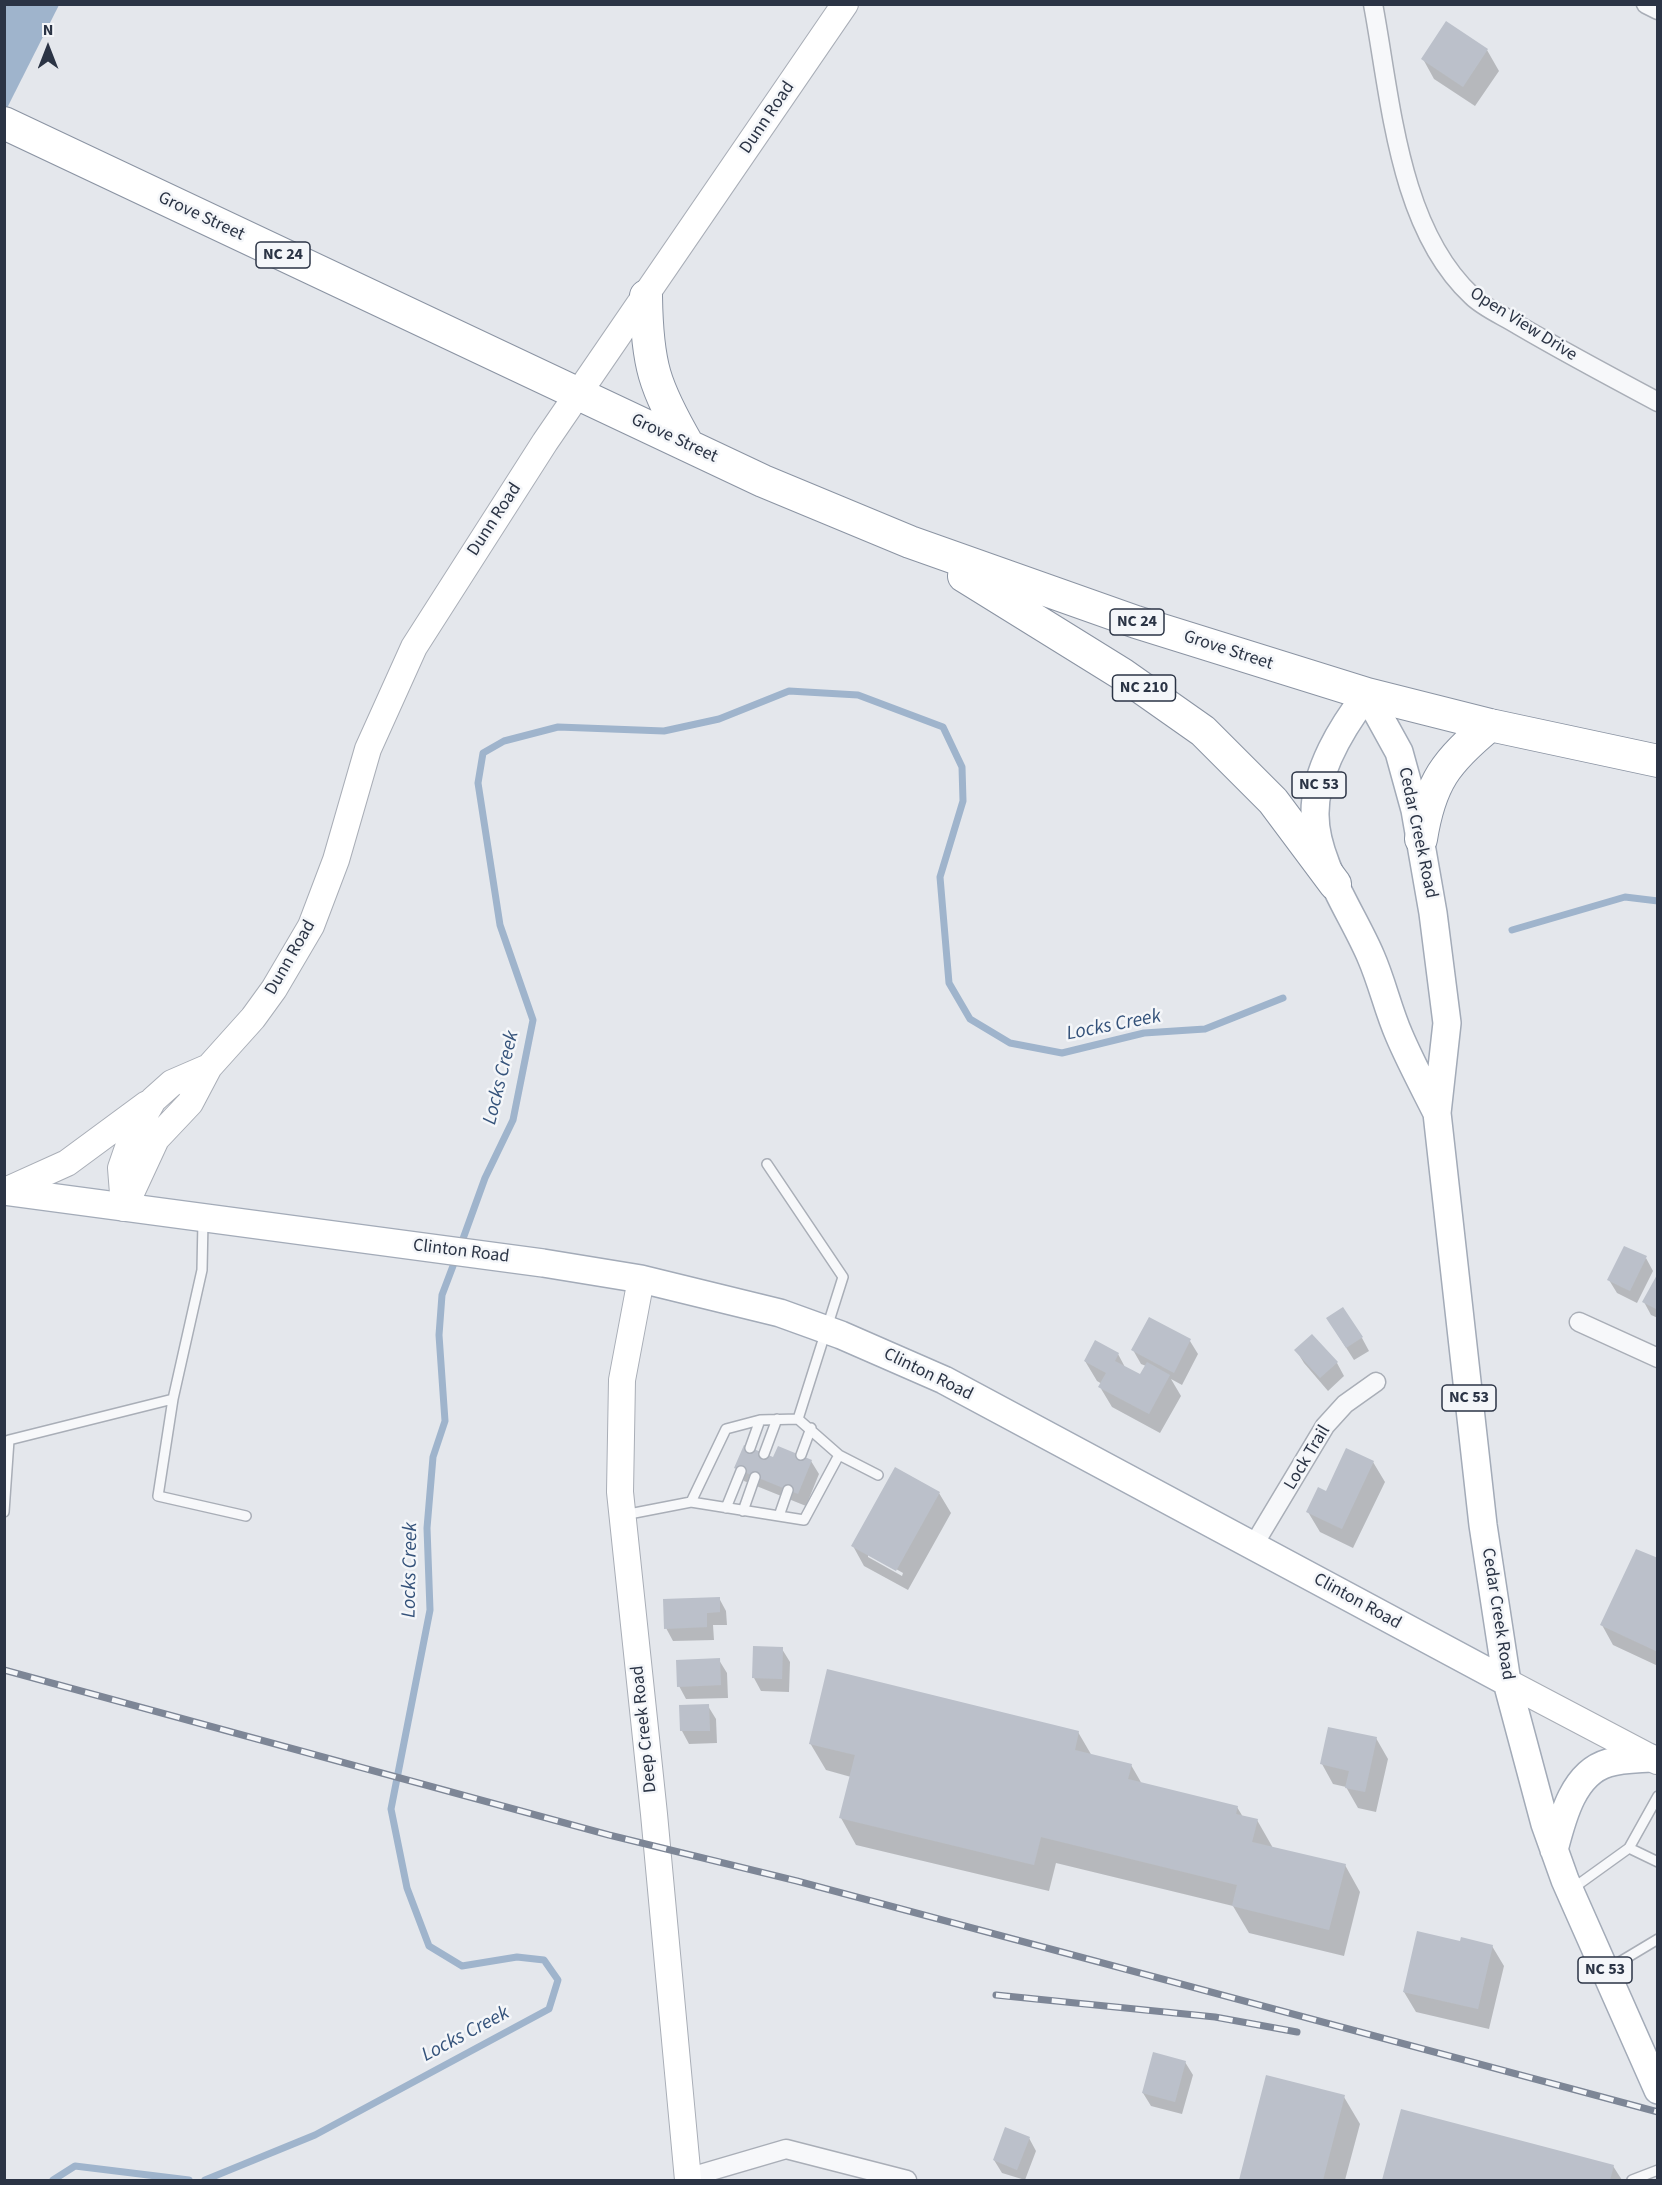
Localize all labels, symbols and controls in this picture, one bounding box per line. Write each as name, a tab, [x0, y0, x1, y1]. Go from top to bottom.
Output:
north arrow	[18, 18, 78, 78]
text: N	[43, 19, 53, 41]
street label: Dunn Road	[736, 78, 800, 158]
street label: Grove Street	[154, 188, 248, 246]
road number: NC 24	[256, 242, 310, 268]
street label: Open View Drive	[1465, 283, 1581, 367]
street label: Grove Street	[627, 410, 721, 468]
street label: Dunn Road	[463, 479, 527, 561]
road number: NC 24	[1110, 609, 1164, 635]
street label: Grove Street	[1181, 626, 1275, 676]
road number: NC 210	[1112, 675, 1176, 701]
street label: Cedar Creek Road	[1393, 765, 1441, 901]
road number: NC 53	[1292, 772, 1346, 798]
street label: Dunn Road	[261, 917, 321, 999]
water label: Locks Creek	[1065, 1005, 1163, 1047]
water label: Locks Creek	[479, 1029, 525, 1127]
street label: Clinton Road	[412, 1235, 510, 1269]
street label: Clinton Road	[880, 1344, 976, 1406]
road number: NC 53	[1442, 1385, 1496, 1411]
street label: Lock Trail	[1280, 1422, 1336, 1494]
water label: Locks Creek	[398, 1522, 424, 1618]
street label: Cedar Creek Road	[1476, 1546, 1518, 1682]
street label: Clinton Road	[1309, 1569, 1405, 1635]
street label: Deep Creek Road	[628, 1664, 662, 1794]
road number: NC 53	[1578, 1957, 1632, 1983]
water label: Locks Creek	[418, 2002, 514, 2068]

